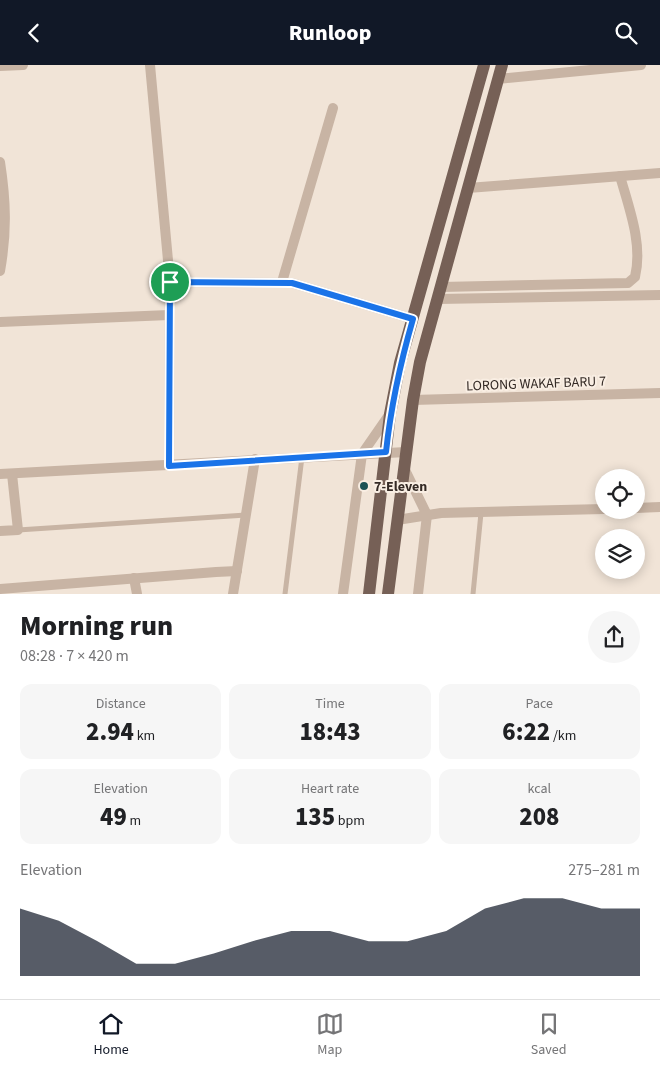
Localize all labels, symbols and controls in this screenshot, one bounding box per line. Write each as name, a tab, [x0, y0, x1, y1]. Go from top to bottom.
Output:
text: Runloop	[289, 17, 371, 49]
icon: back	[20, 19, 48, 47]
icon: search	[612, 19, 640, 47]
pin	[149, 261, 191, 303]
icon: arrive	[156, 268, 184, 296]
street label: LORONG WAKAF BARU 7	[466, 372, 606, 396]
map controls	[595, 469, 645, 579]
button: locate	[595, 469, 645, 519]
place label: 7-Eleven	[374, 477, 427, 497]
marker: 7-Eleven	[358, 480, 370, 492]
button: layers	[595, 529, 645, 579]
text: Morning run	[20, 606, 173, 646]
button: share	[588, 611, 640, 663]
text: 08:28 · 7 × 420 m	[20, 645, 129, 667]
text: Distance	[96, 694, 146, 714]
text: Time	[315, 694, 345, 714]
text: Pace	[526, 694, 553, 714]
text: 2.94	[86, 714, 134, 750]
text: 18:43	[299, 714, 361, 750]
text: 6:22	[502, 714, 550, 750]
text: km	[134, 726, 155, 746]
text: /km	[550, 726, 576, 746]
text: Elevation	[93, 779, 148, 799]
text: Heart rate	[301, 779, 359, 799]
text: kcal	[528, 779, 551, 799]
text: 49	[100, 799, 127, 835]
text: 135	[295, 799, 335, 835]
text: 208	[519, 799, 559, 835]
text: m	[127, 811, 141, 831]
text: bpm	[335, 811, 365, 831]
text: Elevation	[20, 859, 82, 881]
text: 275–281 m	[568, 859, 640, 881]
tab: Home	[93, 1010, 129, 1060]
tab: Map	[316, 1010, 344, 1060]
tab: Saved	[531, 1010, 566, 1060]

